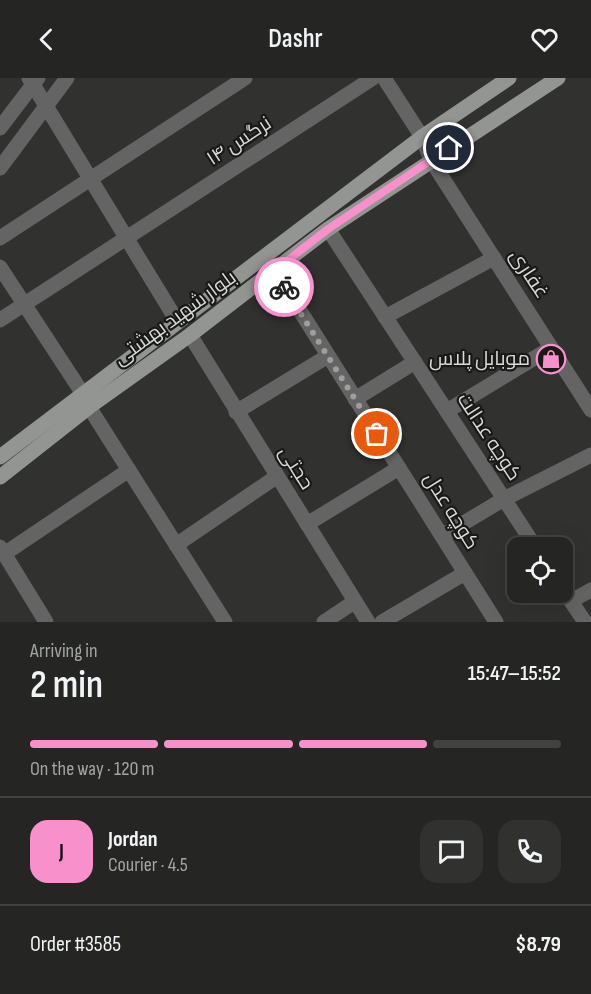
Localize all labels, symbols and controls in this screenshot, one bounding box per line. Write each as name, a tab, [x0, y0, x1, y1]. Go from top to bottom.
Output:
icon: back	[30, 23, 63, 56]
text: Dashr	[268, 23, 323, 55]
icon: heart	[528, 23, 561, 56]
street label: نرگس ۱۴	[202, 111, 276, 171]
pin	[423, 122, 474, 173]
icon: home	[432, 131, 465, 164]
street label: غفاری	[504, 245, 554, 303]
courier	[254, 257, 314, 317]
street label: بلوار شهید بهشتی	[109, 265, 241, 371]
icon: bike	[268, 271, 301, 304]
shop icon: موبایل پلاس	[535, 343, 567, 375]
place label: موبایل پلاس	[429, 347, 530, 371]
street label: کوچه عدالت	[452, 389, 526, 485]
pin	[351, 408, 402, 459]
icon: bag	[360, 417, 393, 450]
street label: حجتی	[273, 442, 319, 494]
street label: کوچه عدل	[418, 468, 484, 554]
map controls	[507, 537, 573, 603]
button: locate	[507, 537, 573, 603]
text: Arriving in	[30, 639, 98, 663]
text: 15:47–15:52	[468, 660, 561, 687]
text: 2 min	[30, 662, 103, 709]
text: On the way · 120 m	[30, 757, 154, 781]
button: chat	[420, 820, 483, 883]
button: phone	[498, 820, 561, 883]
text: Jordan	[108, 826, 157, 853]
text: J	[59, 838, 64, 865]
text: Courier · 4.5	[108, 853, 188, 877]
text: Order #3585	[30, 931, 121, 958]
text: $8.79	[515, 931, 561, 958]

